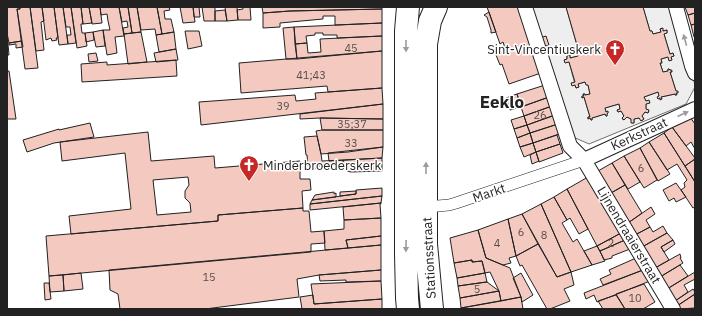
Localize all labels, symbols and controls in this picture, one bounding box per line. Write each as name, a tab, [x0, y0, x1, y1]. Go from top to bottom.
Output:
one-way arrow	[682, 34, 688, 46]
church icon: Sint-Vincentiuskerk	[604, 38, 626, 66]
one-way arrow	[403, 40, 409, 53]
house number: 45	[344, 41, 358, 55]
place label: Sint-Vincentiuskerk	[487, 41, 601, 58]
house number: 41;43	[296, 68, 326, 82]
district label: Eeklo	[480, 91, 524, 113]
house number: 39	[276, 99, 290, 113]
house number: 26	[533, 108, 547, 122]
one-way arrow	[677, 111, 688, 117]
street label: Kerkstraat	[608, 114, 670, 154]
house number: 35;37	[337, 117, 367, 131]
house number: 33	[344, 136, 358, 150]
church icon: Minderbroederskerk	[238, 154, 260, 182]
place label: Minderbroederskerk	[263, 157, 382, 174]
one-way arrow	[423, 161, 429, 174]
house number: 6	[638, 161, 644, 175]
street label: Markt	[470, 179, 508, 207]
street label: Lijnendraaierstraat	[593, 183, 665, 287]
street label: Stationsstraat	[418, 217, 440, 299]
house number: 6	[518, 225, 524, 239]
house number: 8	[541, 228, 547, 242]
house number: 4	[494, 236, 501, 250]
house number: 2	[608, 236, 614, 250]
one-way arrow	[403, 240, 409, 253]
house number: 15	[202, 270, 216, 284]
house number: 5	[474, 282, 480, 296]
house number: 10	[628, 291, 642, 305]

